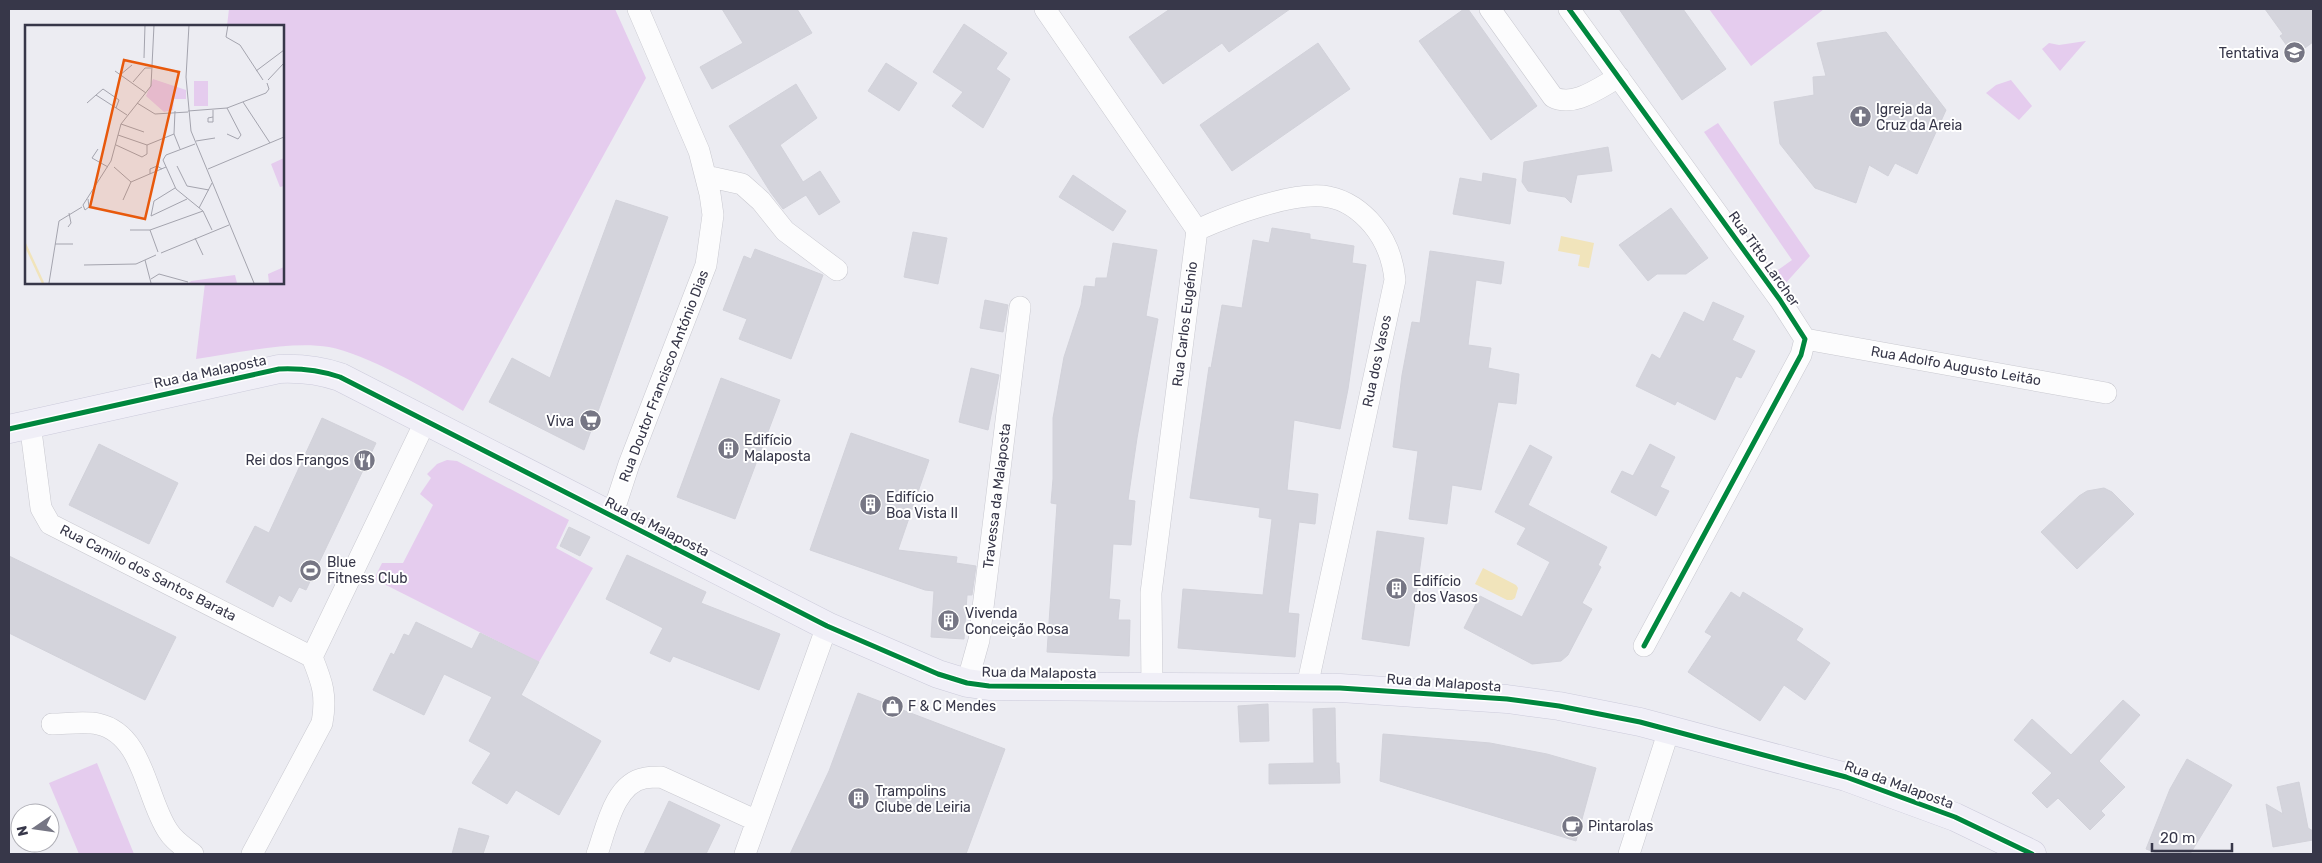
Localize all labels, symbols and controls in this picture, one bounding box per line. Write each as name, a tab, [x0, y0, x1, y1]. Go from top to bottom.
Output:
inset map	[25, 25, 284, 284]
school or university icon: Tentativa	[2283, 41, 2307, 65]
place label: Tentativa	[2219, 45, 2279, 62]
place label: Igreja da Cruz da Areia	[1876, 101, 1962, 134]
church icon: Igreja da Cruz da Areia	[1848, 105, 1872, 129]
street label: Rua Titto Larcher	[1725, 208, 1804, 311]
street label: Rua Carlos Eugénio	[1169, 260, 1201, 388]
street label: Rua Doutor Francisco António Dias	[616, 268, 712, 484]
street label: Rua dos Vasos	[1359, 313, 1395, 409]
street label: Rua Adolfo Augusto Leitão	[1870, 343, 2042, 389]
street label: Rua da Malaposta	[152, 352, 268, 392]
supermarket icon: Viva	[578, 409, 602, 433]
place label: Viva	[546, 413, 574, 430]
street label: Travessa da Malaposta	[980, 422, 1014, 570]
place label: Edifício Malaposta	[744, 432, 811, 465]
building icon: Edifício Malaposta	[716, 436, 740, 460]
restaurant icon: Rei dos Frangos	[353, 448, 377, 472]
place label: Rei dos Frangos	[245, 452, 349, 469]
place label: Edifício Boa Vista II	[886, 489, 958, 522]
street label: Rua da Malaposta	[602, 493, 712, 561]
building icon: Edifício Boa Vista II	[858, 493, 882, 517]
street label: Rua Camilo dos Santos Barata	[57, 521, 239, 625]
place label: Blue Fitness Club	[327, 554, 408, 587]
sports icon: Blue Fitness Club	[299, 558, 323, 582]
place label: Edifício dos Vasos	[1413, 573, 1478, 606]
building icon: Edifício dos Vasos	[1385, 577, 1409, 601]
place label: Vivenda Conceição Rosa	[965, 605, 1069, 638]
building icon: Vivenda Conceição Rosa	[937, 609, 961, 633]
street label: Rua da Malaposta	[981, 663, 1097, 683]
street label: Rua da Malaposta	[1386, 671, 1502, 695]
shop icon: F & C Mendes	[880, 694, 904, 718]
place label: F & C Mendes	[908, 698, 996, 715]
street label: Rua da Malaposta	[1842, 757, 1956, 813]
place label: Trampolins Clube de Leiria	[875, 783, 971, 816]
building icon: Trampolins Clube de Leiria	[847, 787, 871, 811]
north arrow	[10, 803, 60, 853]
cafe icon: Pintarolas	[1560, 814, 1584, 838]
place label: Pintarolas	[1588, 818, 1653, 835]
scale bar	[2152, 820, 2232, 852]
text: N	[13, 824, 32, 838]
text: 20 m	[2160, 829, 2195, 847]

